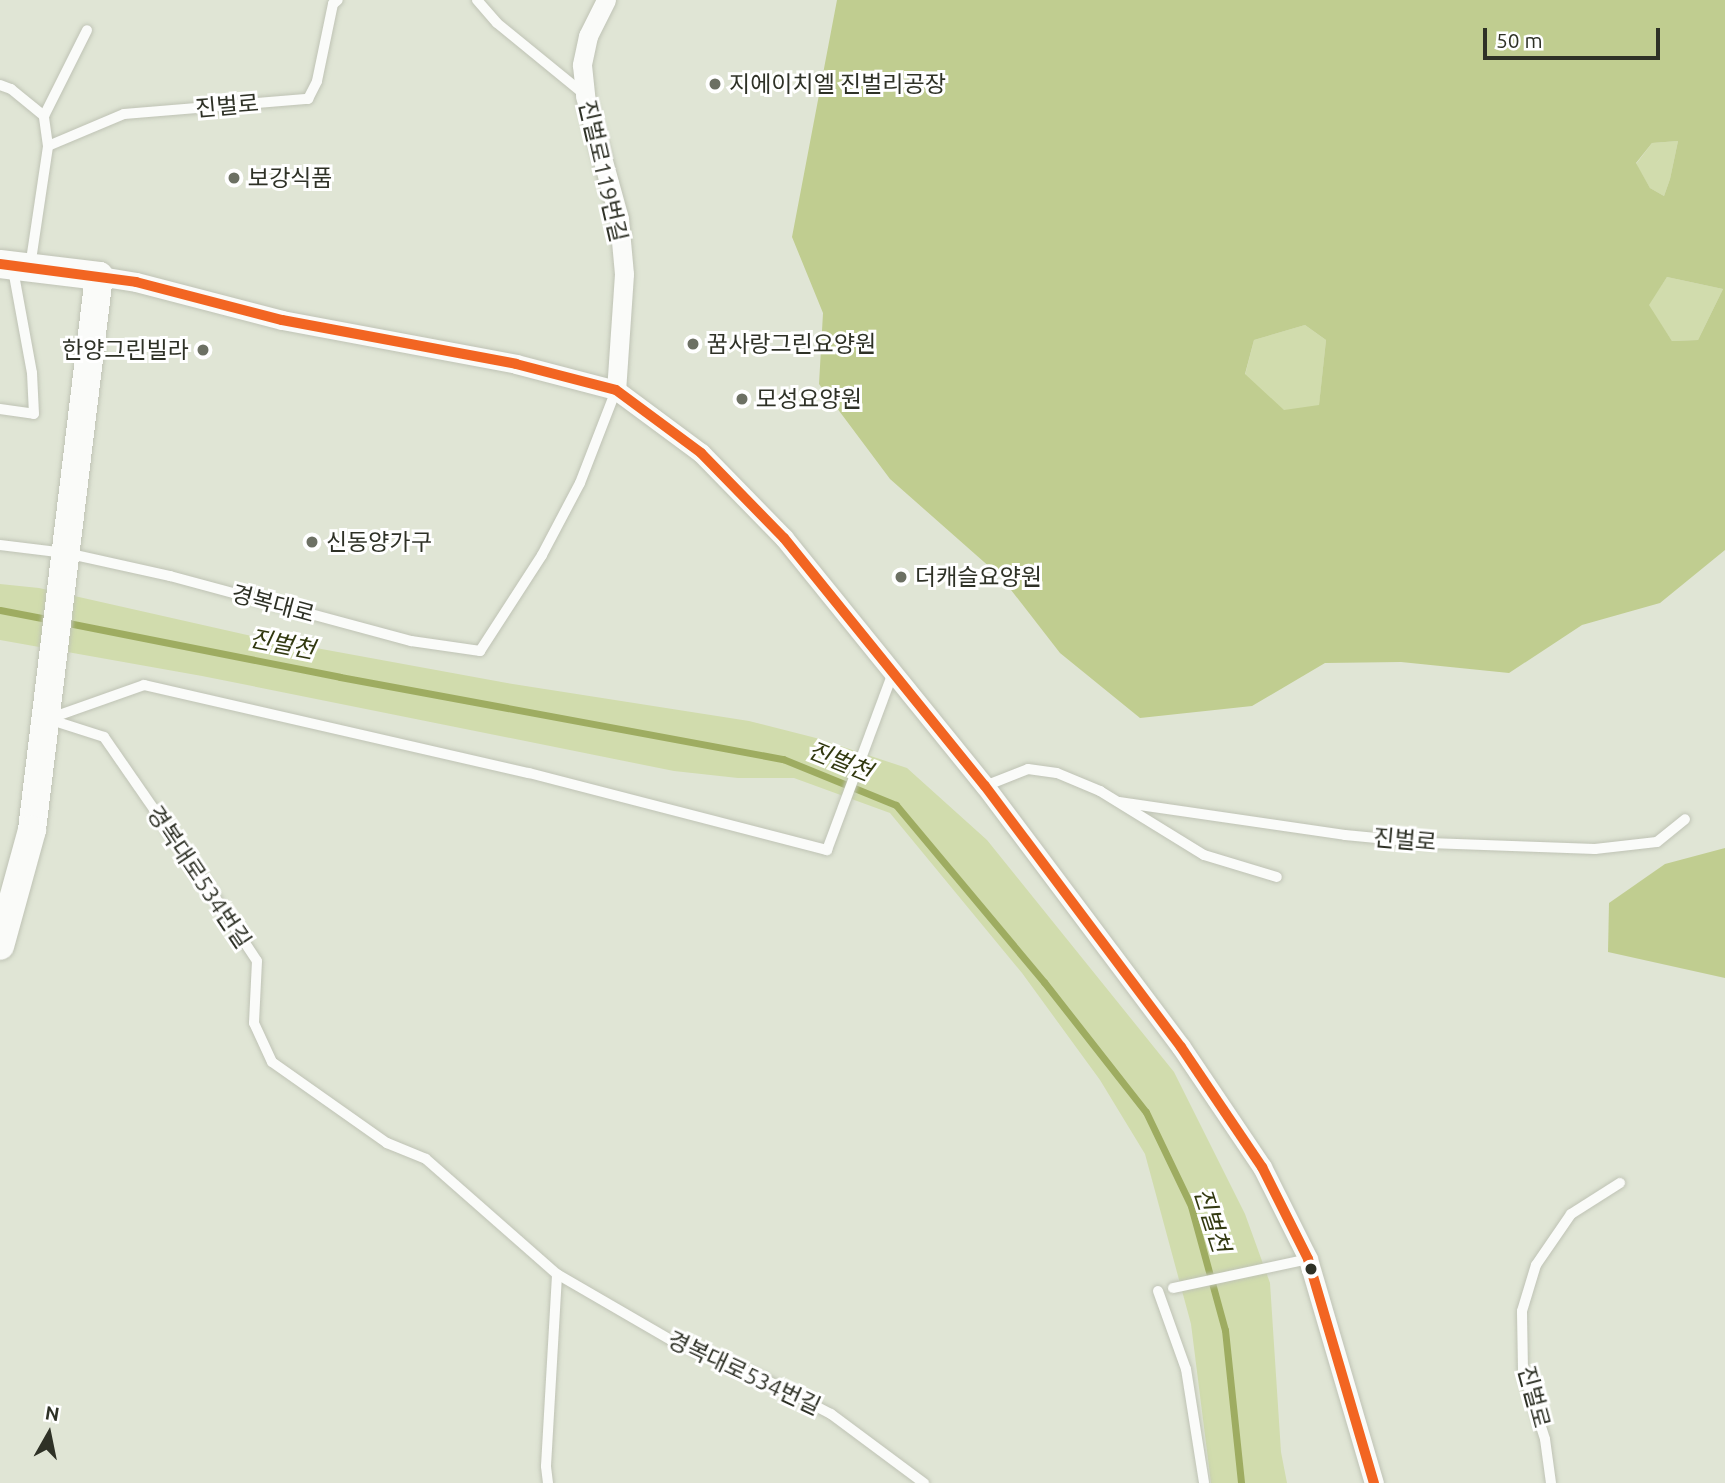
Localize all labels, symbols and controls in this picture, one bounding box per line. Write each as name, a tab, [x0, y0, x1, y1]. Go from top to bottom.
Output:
scale bar	[1487, 14, 1664, 58]
text: 50 m	[1496, 28, 1543, 52]
place label: 지에이치엘 진벌리공장	[729, 70, 946, 98]
marker: 지에이치엘 진벌리공장	[707, 76, 723, 92]
street label: 진벌로	[194, 89, 260, 123]
street label: 진벌로119번길	[573, 97, 633, 245]
place label: 보강식품	[248, 164, 333, 192]
marker: 보강식품	[226, 170, 242, 186]
place label: 꿈사랑그린요양원	[707, 330, 876, 358]
place label: 한양그린빌라	[62, 336, 189, 364]
marker: 꿈사랑그린요양원	[685, 336, 701, 352]
marker: 한양그린빌라	[195, 342, 211, 358]
place label: 모성요양원	[756, 385, 862, 413]
marker: 모성요양원	[734, 391, 750, 407]
place label: 신동양가구	[326, 528, 432, 556]
marker: 신동양가구	[304, 534, 320, 550]
place label: 더캐슬요양원	[915, 563, 1042, 591]
marker: 더캐슬요양원	[893, 569, 909, 585]
street label: 경복대로	[229, 580, 317, 628]
water label: 진벌천	[247, 624, 317, 664]
water label: 진벌천	[804, 735, 876, 787]
street label: 경복대로534번길	[141, 801, 257, 953]
street label: 진벌로	[1372, 823, 1438, 857]
water label: 진벌천	[1188, 1184, 1236, 1256]
unlabelled marker	[1304, 1262, 1318, 1276]
street label: 경복대로534번길	[663, 1325, 825, 1421]
street label: 진벌로	[1512, 1363, 1556, 1431]
north arrow	[14, 1399, 84, 1469]
text: N	[44, 1401, 61, 1425]

